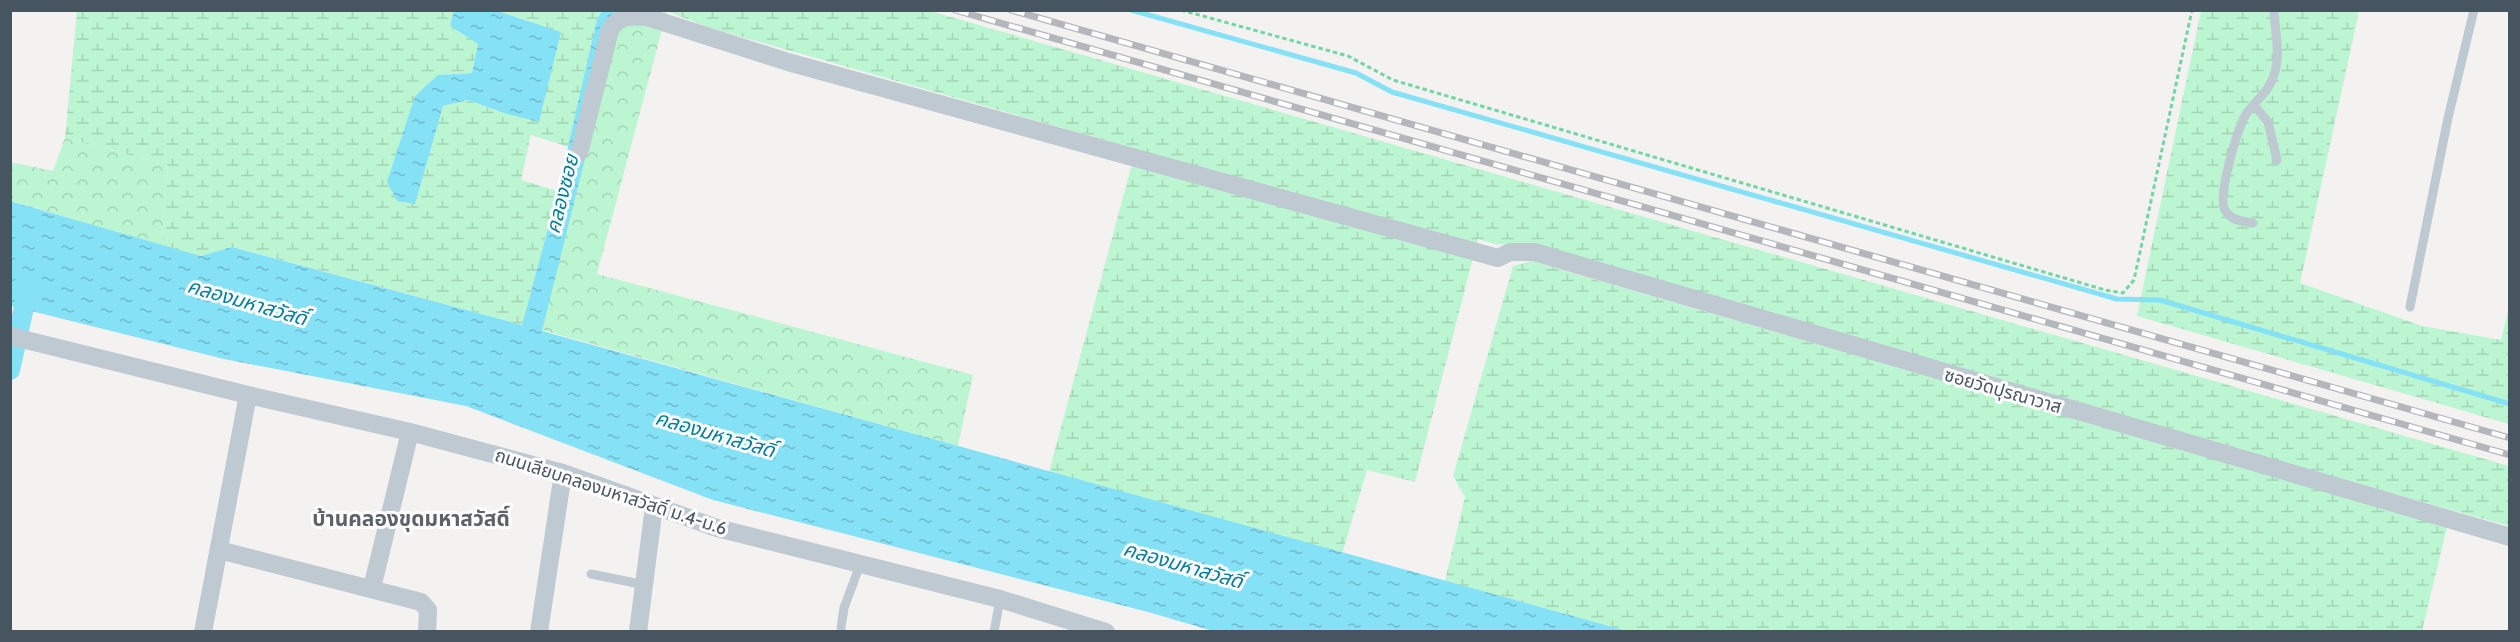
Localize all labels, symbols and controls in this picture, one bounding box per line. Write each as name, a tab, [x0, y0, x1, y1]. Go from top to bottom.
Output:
water label: คลองซอย	[541, 150, 584, 236]
water label: คลองมหาสวัสดิ์	[185, 273, 314, 332]
street label: ซอยวัดปุรณาวาส	[1942, 364, 2064, 418]
water label: คลองมหาสวัสดิ์	[653, 405, 782, 464]
street label: ถนนเลียบคลองมหาสวัสดิ์ ม.4-ม.6	[492, 444, 730, 540]
district label: บ้านคลองขุดมหาสวัสดิ์	[312, 505, 510, 532]
water label: คลองมหาสวัสดิ์	[1121, 536, 1250, 595]

